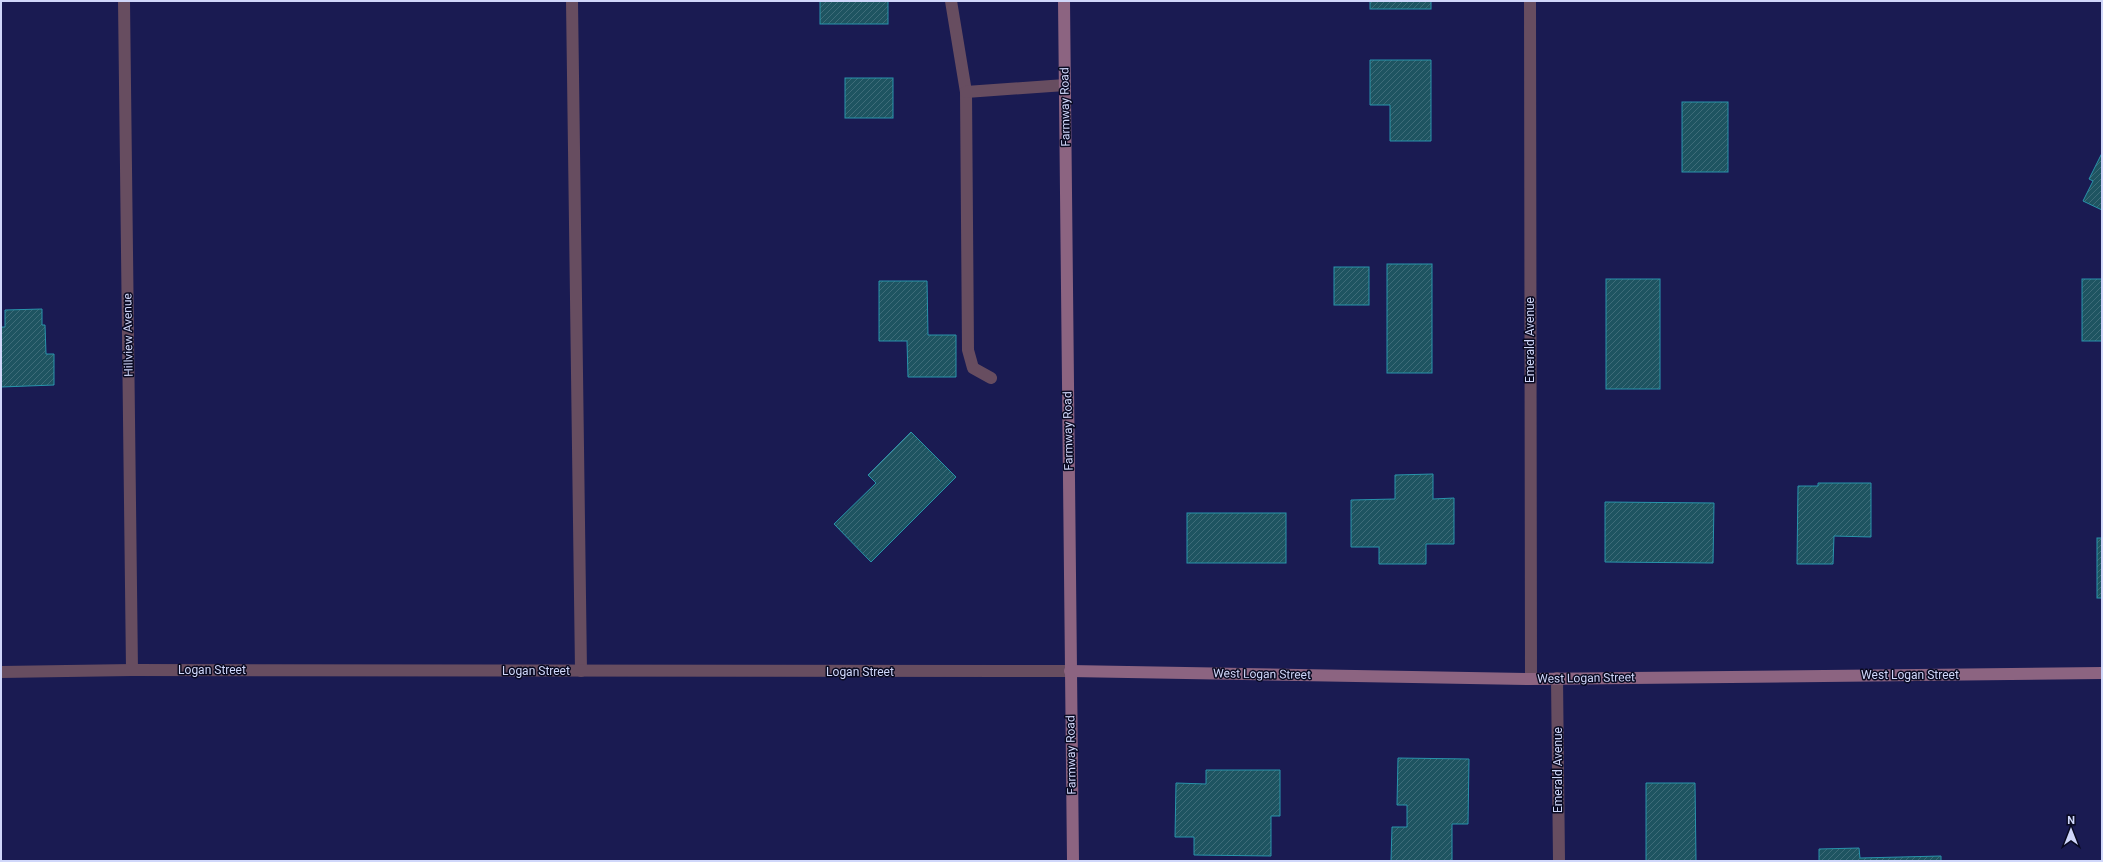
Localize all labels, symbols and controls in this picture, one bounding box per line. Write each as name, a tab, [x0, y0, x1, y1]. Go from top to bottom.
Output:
street label: Farmway Road	[1057, 67, 1073, 147]
street label: Hillview Avenue	[120, 293, 136, 377]
street label: Emerald Avenue	[1523, 297, 1537, 383]
street label: Farmway Road	[1060, 391, 1076, 471]
street label: Logan Street	[178, 663, 246, 677]
street label: Logan Street	[502, 664, 570, 678]
street label: Logan Street	[826, 665, 894, 679]
street label: West Logan Street	[1213, 666, 1311, 682]
street label: West Logan Street	[1861, 668, 1959, 682]
street label: West Logan Street	[1537, 670, 1635, 686]
street label: Farmway Road	[1063, 715, 1079, 795]
street label: Emerald Avenue	[1551, 727, 1565, 813]
north arrow	[2051, 810, 2091, 850]
text: N	[2067, 814, 2075, 827]

